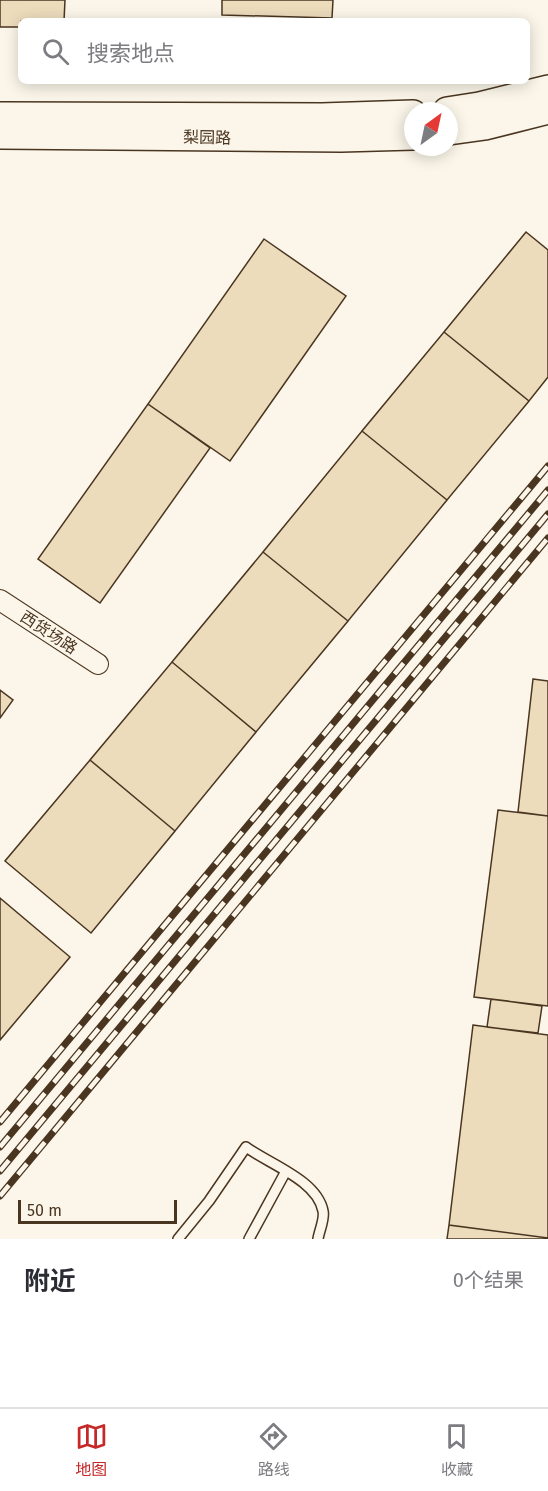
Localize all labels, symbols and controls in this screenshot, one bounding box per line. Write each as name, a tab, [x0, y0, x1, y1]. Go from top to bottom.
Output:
search box	[18, 18, 530, 84]
icon: search	[39, 35, 72, 68]
text: 搜索地点	[87, 40, 175, 67]
north arrow	[404, 102, 458, 156]
street label: 梨园路	[183, 128, 231, 147]
street label: 西货场路	[17, 607, 81, 658]
scale bar	[18, 1197, 177, 1224]
text: 50 m	[27, 1201, 62, 1220]
text: 附近	[24, 1266, 76, 1297]
text: 0个结果	[453, 1268, 524, 1292]
tab: 地图	[75, 1420, 108, 1480]
tab: 路线	[257, 1420, 290, 1480]
tab: 收藏	[440, 1420, 473, 1480]

